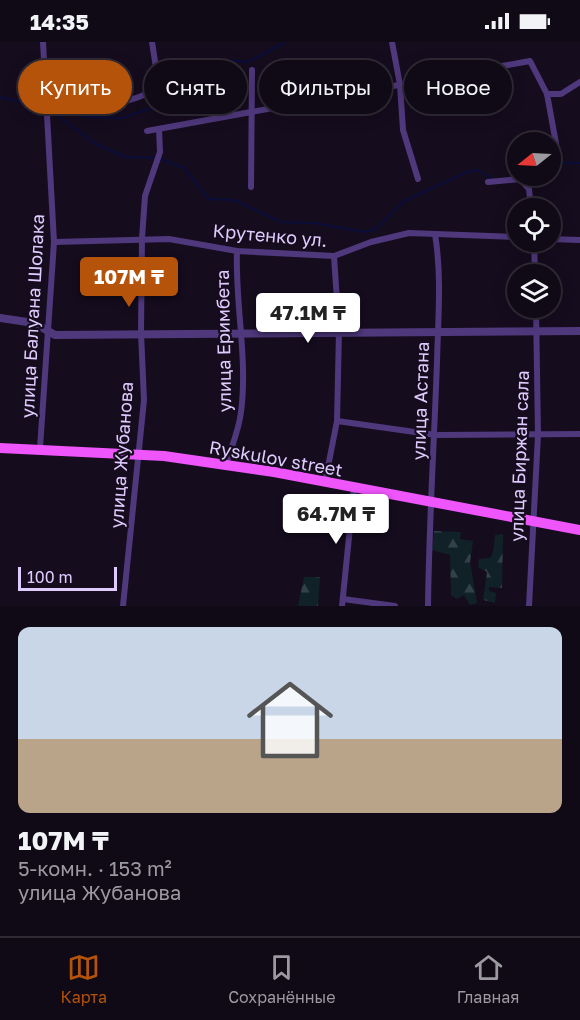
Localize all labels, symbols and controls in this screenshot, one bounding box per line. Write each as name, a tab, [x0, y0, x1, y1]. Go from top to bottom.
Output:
text: 14:35	[30, 8, 89, 35]
chip: Купить	[18, 60, 132, 114]
chip: Снять	[144, 60, 247, 114]
chip: Фильтры	[259, 60, 392, 114]
chip: Новое	[404, 60, 512, 114]
north arrow	[507, 132, 561, 186]
map controls	[507, 132, 561, 318]
button: locate	[507, 198, 561, 252]
street label: улица Балуана Шолака	[16, 213, 48, 419]
street label: Крутенко ул.	[212, 219, 328, 251]
pin: 107M ₸	[80, 257, 178, 308]
text: 107M ₸	[94, 264, 164, 288]
button: layers	[507, 264, 561, 318]
street label: улица Еримбета	[211, 269, 235, 413]
pin: 47.1M ₸	[253, 293, 363, 344]
text: 47.1M ₸	[270, 300, 346, 324]
street label: улица Астана	[407, 341, 433, 461]
street label: улица Биржан сала	[505, 370, 533, 542]
street label: улица Жубанова	[105, 381, 137, 529]
street label: Ryskulov street	[208, 435, 344, 481]
pin: 64.7M ₸	[281, 494, 391, 545]
text: 64.7M ₸	[297, 501, 375, 525]
scale bar	[18, 564, 117, 592]
text: 100 m	[27, 567, 73, 587]
icon: home	[236, 666, 344, 774]
text: 107M ₸	[18, 825, 109, 856]
text: 5-комн. · 153 m²	[18, 856, 172, 880]
text: улица Жубанова	[18, 880, 181, 904]
tab: Карта	[61, 951, 107, 1007]
tab: Сохранённые	[228, 951, 336, 1007]
tab: Главная	[457, 951, 519, 1007]

